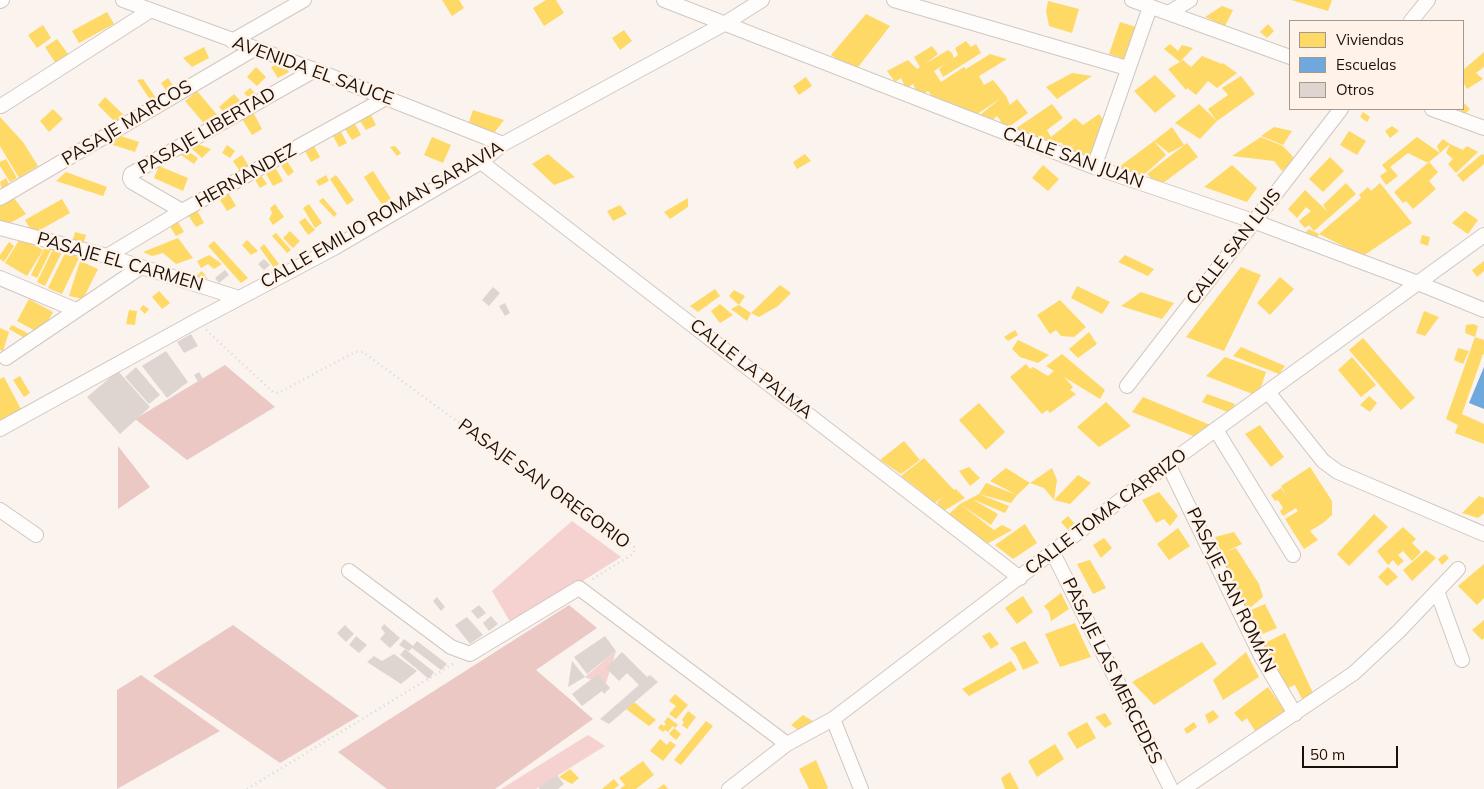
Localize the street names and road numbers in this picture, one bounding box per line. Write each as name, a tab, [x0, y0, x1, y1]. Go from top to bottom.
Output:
street label: AVENIDA EL SAUCE	[229, 32, 397, 110]
street label: PASAJE MARCOS	[58, 76, 196, 170]
street label: PASAJE LIBERTAD	[134, 83, 280, 179]
street label: CALLE SAN JUAN	[1000, 122, 1146, 194]
street label: CALLE EMILIO ROMAN SARAVIA	[257, 137, 507, 293]
street label: HERNANDEZ	[192, 139, 300, 213]
street label: CALLE SAN LUIS	[1182, 185, 1286, 309]
street label: PASAJE EL CARMEN	[34, 228, 206, 296]
street label: CALLE LA PALMA	[685, 314, 817, 424]
street label: PASAJE SAN OREGORIO	[454, 414, 634, 554]
street label: CALLE TOMA CARRIZO	[1021, 444, 1191, 580]
street label: PASAJE SAN ROMÁN	[1182, 504, 1280, 676]
street label: PASAJE LAS MERCEDES	[1058, 574, 1166, 768]

